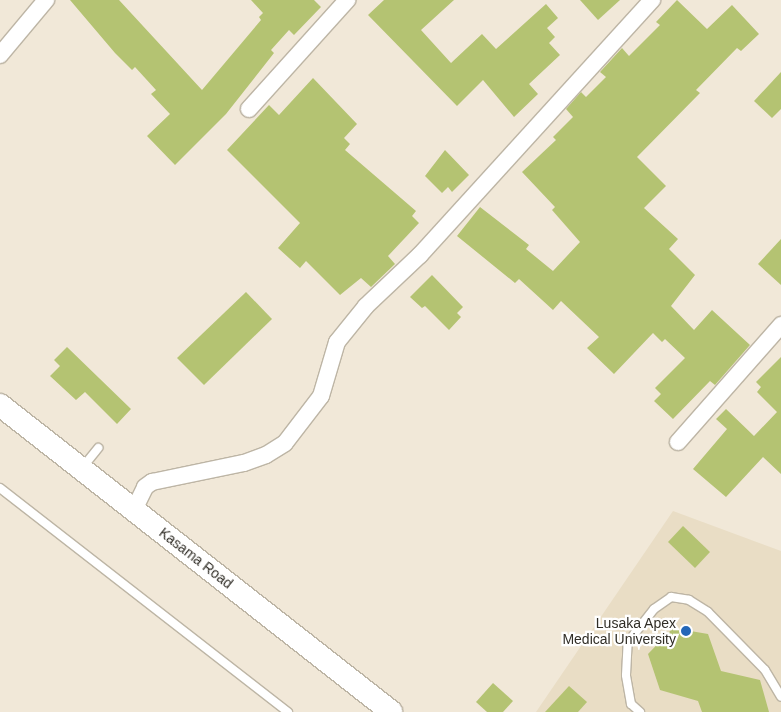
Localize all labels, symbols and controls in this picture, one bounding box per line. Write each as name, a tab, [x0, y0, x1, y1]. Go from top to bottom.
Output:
street label: Kasama Road	[156, 524, 236, 592]
place label: Lusaka Apex Medical University	[562, 615, 676, 648]
marker: Lusaka Apex Medical University	[680, 625, 692, 637]

